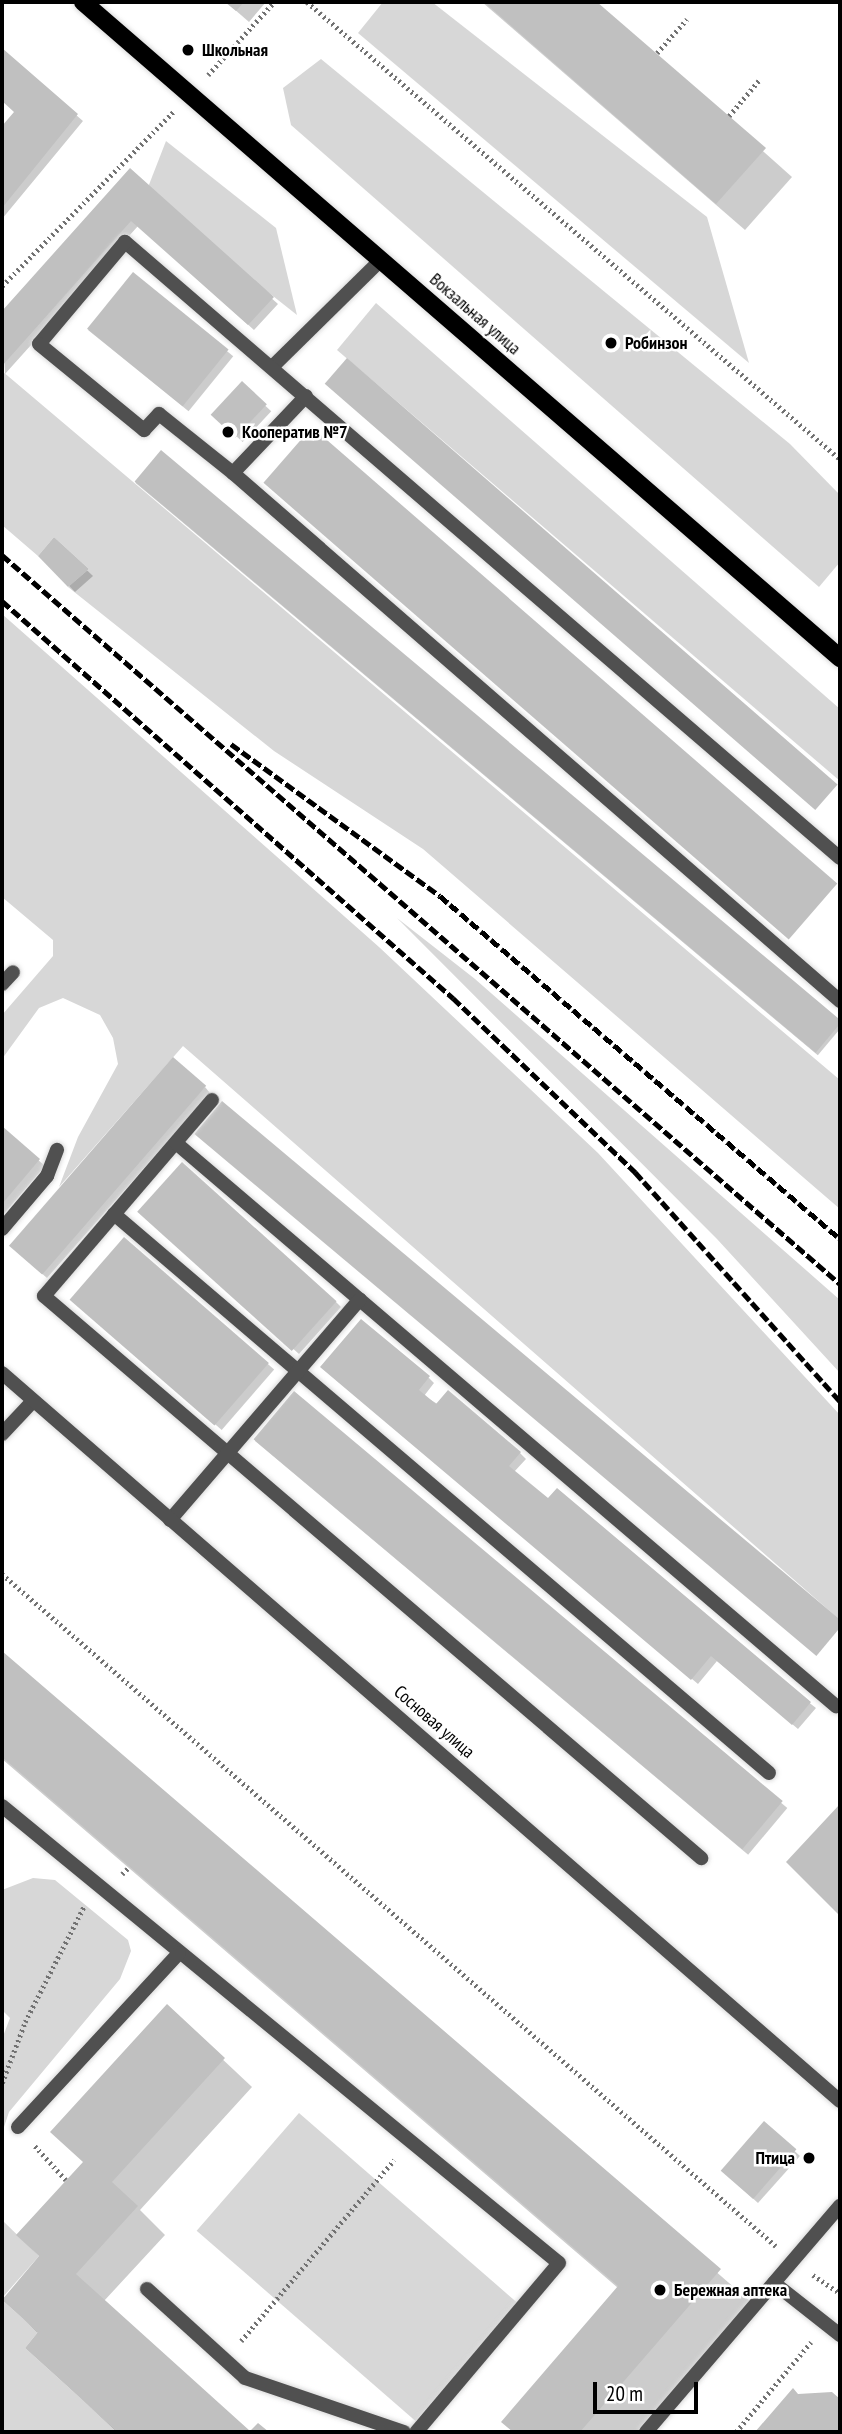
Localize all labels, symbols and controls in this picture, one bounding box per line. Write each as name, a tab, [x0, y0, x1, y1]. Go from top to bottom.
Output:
place label: Школьная	[202, 39, 268, 61]
marker: Школьная	[180, 42, 196, 58]
street label: Вокзальная улица	[425, 269, 525, 359]
place label: Робинзон	[625, 332, 688, 354]
marker: Робинзон	[603, 335, 619, 351]
place label: Кооператив №7	[242, 421, 348, 443]
marker: Кооператив №7	[220, 424, 236, 440]
street label: Сосновая улица	[389, 1681, 479, 1763]
place label: Птица	[755, 2147, 795, 2169]
marker: Птица	[801, 2150, 817, 2166]
place label: Бережная аптека	[674, 2279, 787, 2301]
marker: Бережная аптека	[652, 2282, 668, 2298]
scale bar	[597, 2368, 702, 2412]
text: 20 m	[606, 2380, 643, 2407]

